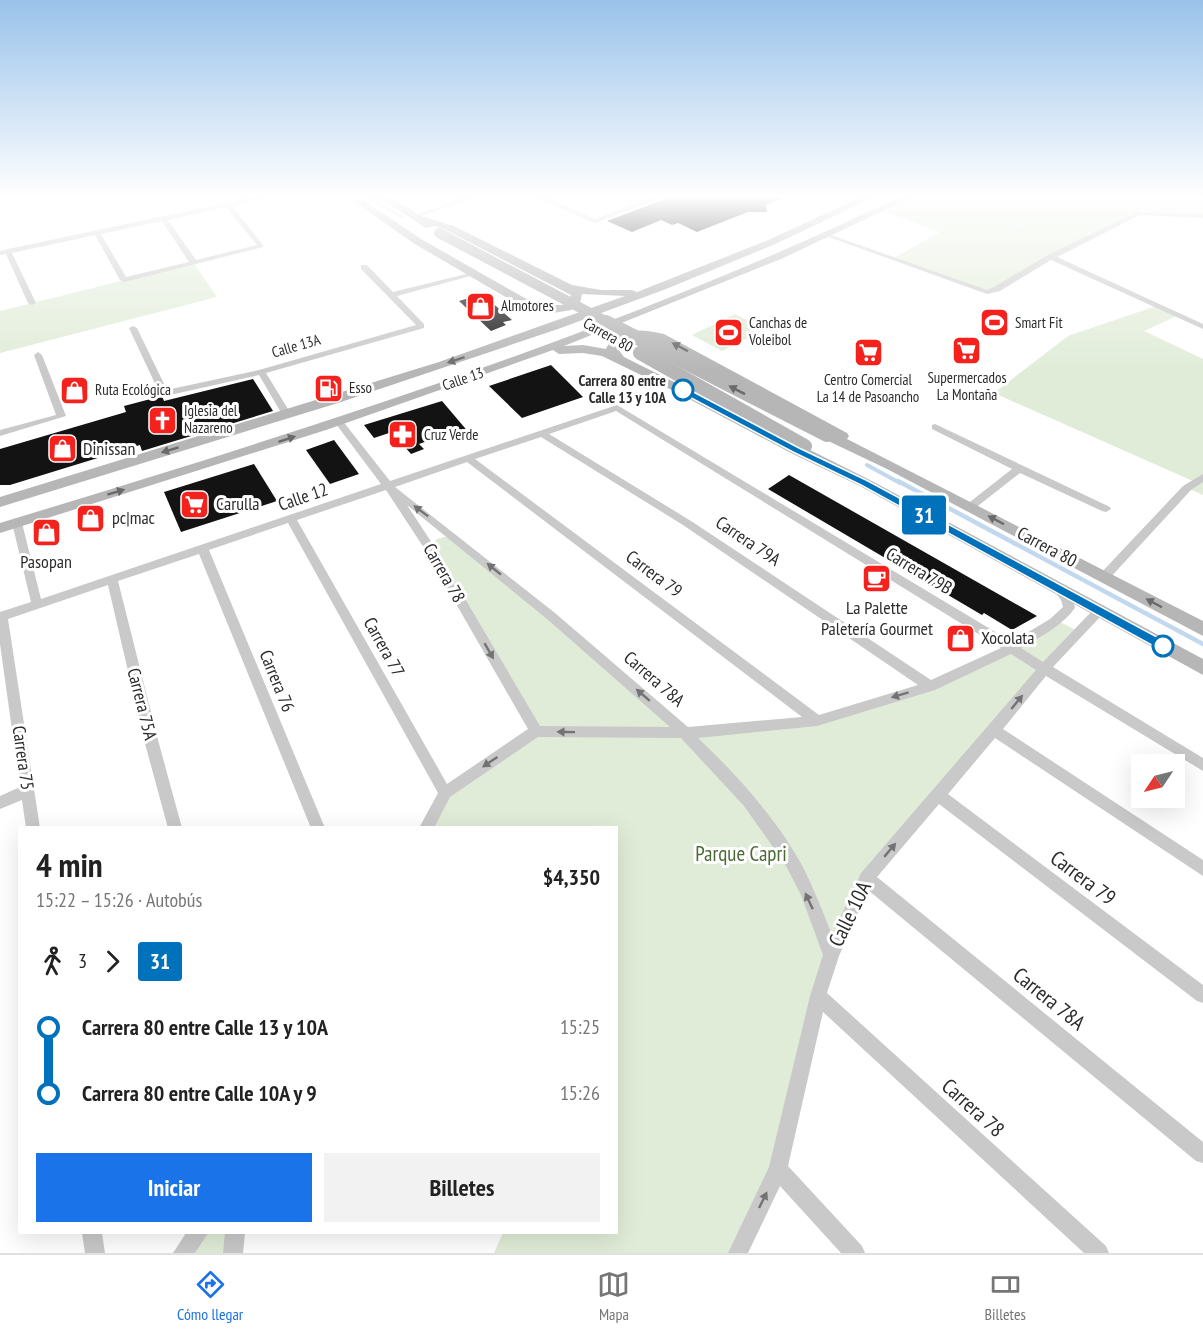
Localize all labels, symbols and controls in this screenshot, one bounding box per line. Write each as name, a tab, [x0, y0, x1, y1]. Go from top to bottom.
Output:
shop icon: Almotores	[464, 290, 496, 322]
place label: Almotores	[501, 296, 554, 315]
sports icon: Smart Fit	[978, 307, 1010, 339]
street label: Carrera 80	[580, 313, 637, 356]
place label: Canchas de Voleibol	[748, 313, 807, 349]
place label: Smart Fit	[1015, 313, 1063, 332]
sports icon: Canchas de Voleibol	[712, 316, 744, 348]
street label: Calle 13A	[269, 329, 323, 361]
supermarket icon: Supermercados La Montaña	[951, 335, 983, 367]
supermarket icon: Centro Comercial La 14 de Pasoancho	[852, 337, 884, 369]
one-way arrow	[671, 342, 688, 352]
one-way arrow	[447, 356, 465, 365]
street label: Calle 13	[440, 363, 486, 394]
place label: Supermercados La Montaña	[927, 368, 1007, 404]
place label: Centro Comercial La 14 de Pasoancho	[817, 370, 919, 406]
place label: Carrera 80 entre Calle 13 y 10A	[578, 371, 666, 407]
fuel station icon: Esso	[312, 372, 344, 404]
shop icon: Ruta Ecológica	[58, 374, 90, 406]
place label: Esso	[349, 378, 372, 397]
marker: Carrera 80 entre Calle 13 y 10A	[672, 379, 694, 401]
place label: Ruta Ecológica	[95, 380, 171, 399]
one-way arrow	[728, 385, 745, 395]
place label: Iglesia del Nazareno	[184, 401, 238, 437]
church icon: Iglesia del Nazareno	[147, 404, 179, 436]
pharmacy icon: Cruz Verde	[387, 419, 419, 451]
place label: Cruz Verde	[424, 425, 478, 444]
shop icon: Dinissan	[46, 433, 78, 465]
one-way arrow	[278, 434, 296, 443]
place label: Dinissan	[83, 437, 135, 460]
one-way arrow	[161, 446, 179, 455]
street label: Calle 12	[275, 477, 331, 516]
one-way arrow	[107, 487, 125, 496]
supermarket icon: Carulla	[179, 488, 211, 520]
place label: Carulla	[216, 492, 260, 515]
line badge: 31	[897, 496, 951, 534]
shop icon: pc|mac	[75, 502, 107, 534]
text: 31	[914, 502, 934, 529]
one-way arrow	[413, 505, 428, 517]
place label: pc|mac	[112, 506, 156, 529]
street label: Carrera 79A	[712, 511, 785, 571]
one-way arrow	[988, 516, 1005, 525]
shop icon: Pasopan	[30, 517, 62, 549]
street label: Carrera 80	[1013, 521, 1081, 572]
street label: Carrera 78	[418, 539, 471, 606]
street label: Carrera 79B	[882, 542, 957, 599]
street label: Carrera 79	[622, 545, 687, 602]
place label: Pasopan	[20, 550, 72, 573]
one-way arrow	[486, 562, 502, 575]
cafe icon: La Palette Paletería Gourmet	[861, 563, 893, 595]
place label: La Palette Paletería Gourmet	[821, 596, 933, 640]
one-way arrow	[1145, 598, 1162, 608]
street label: Carrera 77	[359, 613, 410, 681]
shop icon: Xocolata	[944, 622, 976, 654]
place label: Xocolata	[981, 626, 1035, 649]
unlabelled marker	[1152, 635, 1174, 657]
one-way arrow	[484, 643, 495, 659]
street label: Carrera 78A	[619, 646, 690, 712]
street label: Carrera 76	[255, 647, 300, 715]
street label: Carrera 75A	[122, 666, 163, 743]
one-way arrow	[636, 689, 651, 702]
one-way arrow	[891, 691, 909, 701]
one-way arrow	[1010, 694, 1023, 710]
street label: Carrera 75	[8, 724, 39, 792]
one-way arrow	[556, 727, 575, 736]
north arrow	[1131, 754, 1185, 808]
map controls	[1131, 754, 1185, 808]
one-way arrow	[483, 756, 499, 768]
park label: Parque Capri	[695, 840, 787, 867]
text: 4 min	[36, 843, 103, 886]
one-way arrow	[883, 843, 896, 858]
street label: Carrera 79	[1045, 844, 1122, 911]
text: $4,350	[543, 863, 600, 891]
street label: Calle 10A	[822, 877, 877, 951]
text: 15:22 – 15:26 · Autobús	[36, 887, 202, 913]
one-way arrow	[805, 892, 814, 909]
icon: walk	[36, 945, 69, 978]
icon: forward	[96, 945, 129, 978]
text: 3	[78, 948, 87, 974]
text: 31	[150, 948, 170, 975]
street label: Carrera 78A	[1008, 961, 1091, 1036]
text: Carrera 80 entre Calle 13 y 10A	[82, 1013, 328, 1041]
text: 15:25	[560, 1014, 600, 1040]
street label: Carrera 78	[936, 1072, 1010, 1143]
text: Carrera 80 entre Calle 10A y 9	[82, 1079, 317, 1107]
text: 15:26	[560, 1080, 600, 1106]
button: Iniciar	[36, 1153, 312, 1222]
button: Billetes	[324, 1153, 600, 1222]
one-way arrow	[759, 1192, 768, 1209]
tab: Cómo llegar	[177, 1268, 243, 1324]
tab: Mapa	[597, 1268, 630, 1324]
tab: Billetes	[985, 1268, 1026, 1324]

